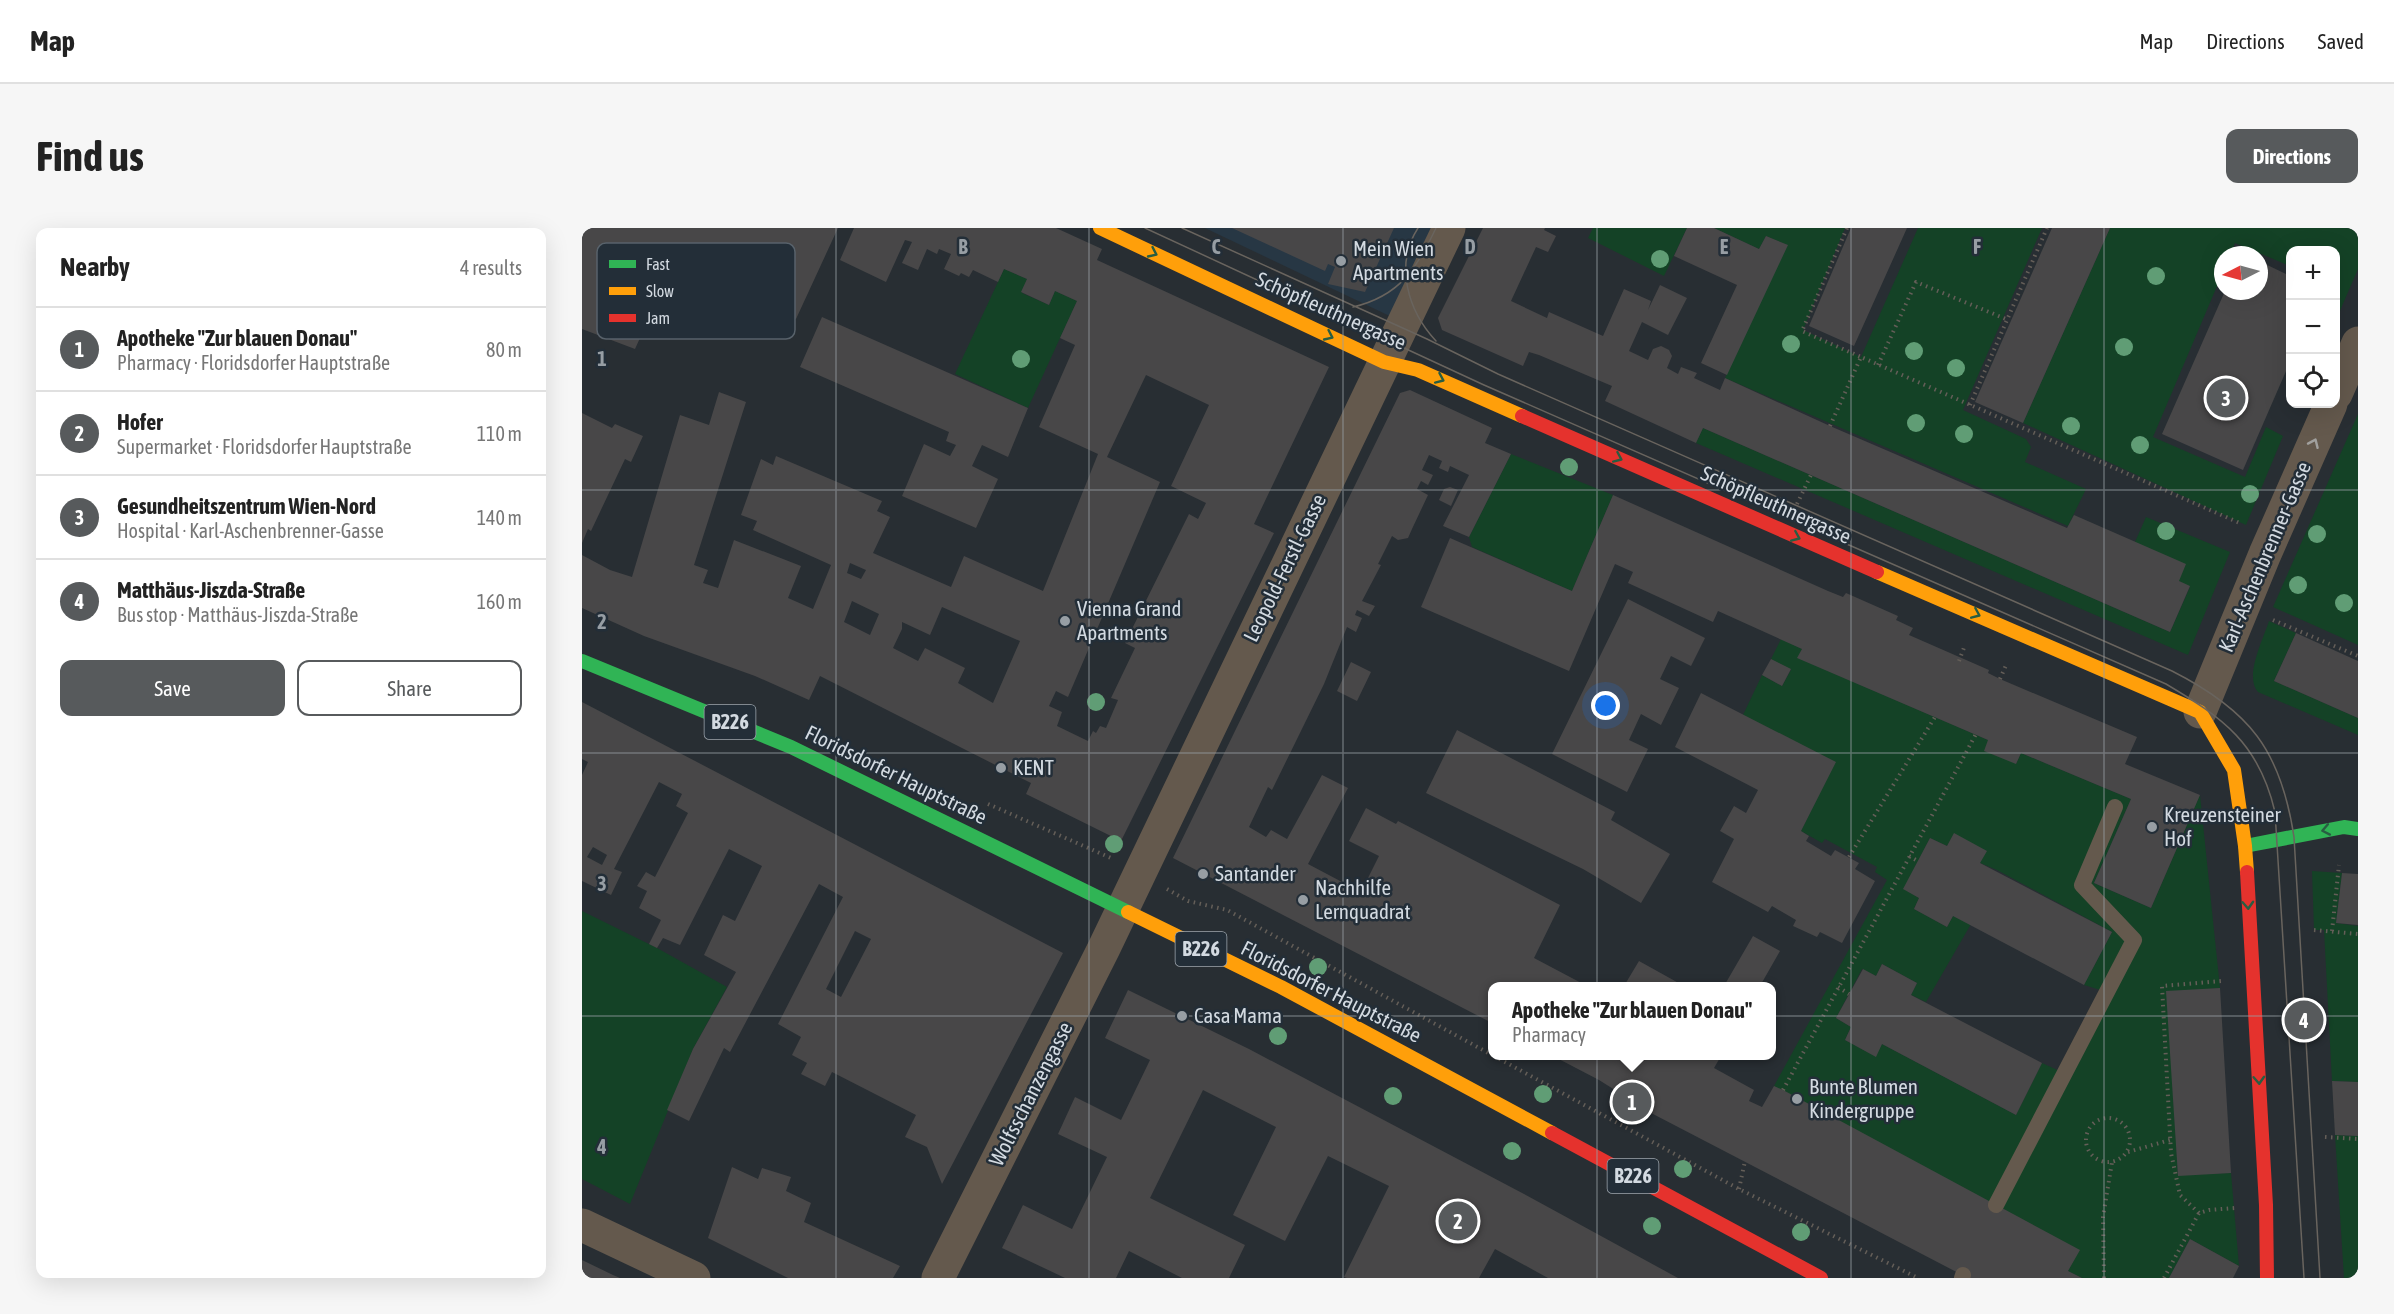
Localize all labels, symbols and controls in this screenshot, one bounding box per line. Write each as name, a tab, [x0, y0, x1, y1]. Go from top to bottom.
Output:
text: Map	[30, 25, 75, 57]
text: Map	[2139, 29, 2173, 53]
text: Directions	[2206, 29, 2285, 53]
text: Saved	[2318, 29, 2364, 53]
button: Directions	[2226, 129, 2358, 183]
text: Find us	[36, 132, 144, 180]
text: B	[958, 235, 968, 258]
text: C	[1212, 235, 1221, 258]
text: D	[1464, 235, 1476, 258]
text: E	[1720, 235, 1729, 258]
text: F	[1973, 235, 1981, 258]
place label: Mein Wien Apartments	[1353, 236, 1443, 284]
legend	[597, 243, 795, 339]
one-way arrow	[1146, 245, 1157, 257]
north arrow	[2214, 246, 2268, 300]
map controls	[2286, 246, 2340, 408]
button: +	[2286, 246, 2340, 300]
text: Nearby	[60, 252, 130, 282]
marker: Mein Wien Apartments	[1334, 254, 1348, 268]
text: Fast	[646, 255, 670, 273]
text: 4 results	[460, 256, 522, 279]
street label: Schöpfleuthnergasse	[1253, 266, 1410, 354]
text: Slow	[646, 282, 674, 300]
button: −	[2286, 300, 2340, 354]
text: Jam	[646, 309, 670, 327]
text: Apotheke "Zur blauen Donau"	[117, 325, 357, 351]
one-way arrow	[1323, 328, 1334, 340]
text: 1	[75, 338, 84, 361]
text: 80 m	[486, 338, 522, 361]
text: 1	[597, 347, 607, 370]
text: Pharmacy · Floridsdorfer Hauptstraße	[117, 351, 390, 374]
button: locate	[2286, 354, 2340, 408]
one-way arrow	[1433, 372, 1444, 384]
pin: 3	[2206, 376, 2246, 420]
text: Hofer	[117, 409, 163, 435]
text: 2	[75, 422, 84, 445]
text: 110 m	[477, 422, 522, 445]
text: Supermarket · Floridsdorfer Hauptstraße	[117, 435, 411, 458]
one-way arrow	[2307, 438, 2319, 449]
one-way arrow	[1612, 451, 1623, 463]
street label: Karl-Aschenbrenner-Gasse	[2213, 458, 2315, 655]
street label: Schöpfleuthnergasse	[1698, 460, 1855, 548]
street label: Leopold-Ferstl-Gasse	[1238, 490, 1330, 645]
text: Gesundheitszentrum Wien-Nord	[117, 493, 376, 519]
text: 3	[75, 506, 84, 529]
text: 140 m	[477, 506, 522, 529]
text: Hospital · Karl-Aschenbrenner-Gasse	[117, 519, 384, 542]
one-way arrow	[1790, 530, 1801, 542]
text: Matthäus-Jiszda-Straße	[117, 577, 305, 603]
text: 4	[75, 590, 84, 613]
text: 160 m	[477, 590, 522, 613]
place label: Vienna Grand Apartments	[1077, 596, 1181, 644]
text: Bus stop · Matthäus-Jiszda-Straße	[117, 603, 358, 626]
one-way arrow	[1969, 607, 1980, 619]
text: 2	[597, 610, 607, 633]
marker: Vienna Grand Apartments	[1058, 614, 1072, 628]
button: Save	[60, 660, 285, 716]
button: Share	[297, 660, 522, 716]
your location	[1591, 691, 1620, 720]
road number: B226	[704, 705, 756, 739]
street label: Floridsdorfer Hauptstraße	[802, 720, 991, 828]
place label: KENT	[1013, 755, 1054, 779]
marker: KENT	[994, 761, 1008, 775]
place label: Kreuzensteiner Hof	[2164, 802, 2282, 850]
marker: Kreuzensteiner Hof	[2145, 820, 2159, 834]
one-way arrow	[2321, 824, 2330, 836]
place label: Santander	[1215, 861, 1296, 885]
marker: Santander	[1196, 867, 1210, 881]
text: 3	[597, 872, 607, 895]
place label: Nachhilfe Lernquadrat	[1315, 875, 1410, 923]
marker: Nachhilfe Lernquadrat	[1296, 893, 1310, 907]
one-way arrow	[2242, 900, 2255, 909]
road number: B226	[1176, 932, 1226, 966]
street label: Floridsdorfer Hauptstraße	[1237, 935, 1425, 1047]
popup	[1488, 982, 1776, 1060]
text: Apotheke "Zur blauen Donau"	[1512, 997, 1752, 1023]
pin: 4	[2284, 998, 2324, 1042]
place label: Casa Mama	[1194, 1003, 1282, 1027]
marker: Casa Mama	[1175, 1009, 1189, 1023]
street label: Wolfsschanzengasse	[983, 1018, 1077, 1170]
text: Pharmacy	[1512, 1023, 1586, 1046]
place label: Bunte Blumen Kindergruppe	[1809, 1074, 1918, 1122]
one-way arrow	[2252, 1076, 2265, 1085]
pin: 1	[1612, 1080, 1652, 1124]
marker: Bunte Blumen Kindergruppe	[1790, 1092, 1804, 1106]
text: 4	[596, 1135, 607, 1158]
road number: B226	[1608, 1159, 1658, 1193]
pin: 2	[1438, 1198, 1478, 1244]

